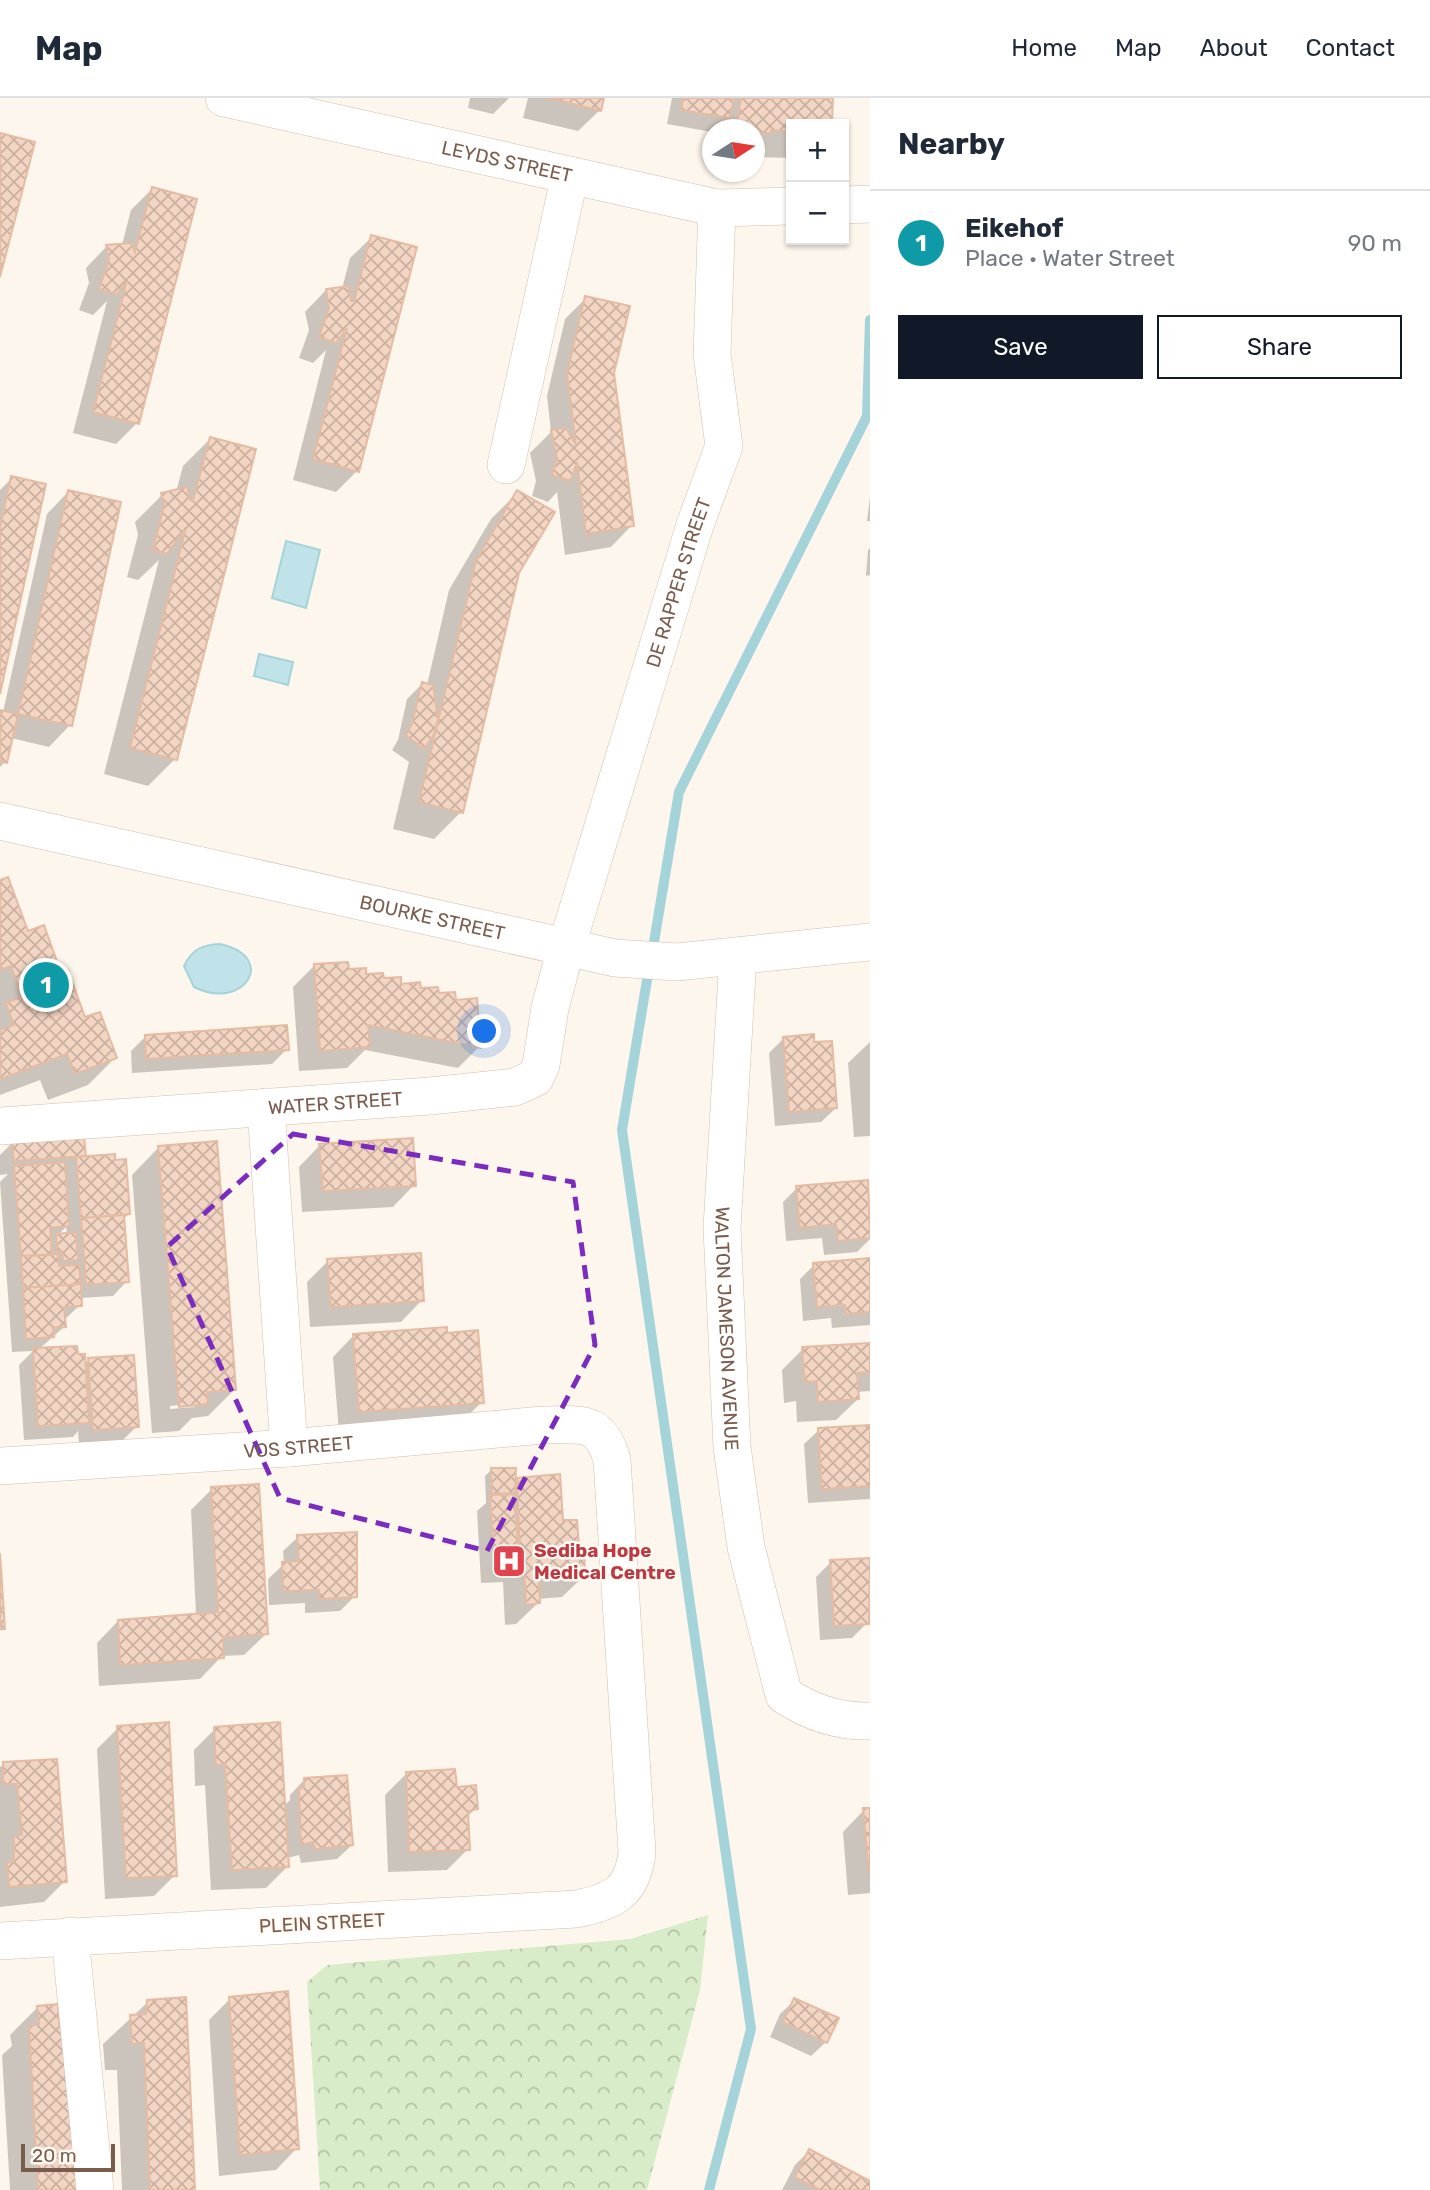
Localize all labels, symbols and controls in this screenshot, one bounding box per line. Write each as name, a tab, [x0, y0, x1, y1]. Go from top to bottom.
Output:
text: Map	[35, 29, 103, 68]
text: Home	[1011, 34, 1077, 62]
text: Map	[1115, 34, 1162, 62]
text: About	[1200, 34, 1268, 62]
text: Contact	[1306, 34, 1395, 62]
north arrow	[702, 119, 765, 182]
map controls	[786, 119, 849, 245]
button: +	[786, 119, 849, 182]
text: Nearby	[898, 126, 1005, 162]
street label: LEYDS STREET	[439, 135, 575, 187]
button: −	[786, 182, 849, 245]
text: Eikehof	[965, 213, 1063, 244]
text: 1	[915, 229, 927, 257]
text: 90 m	[1348, 229, 1402, 257]
text: Place · Water Street	[965, 244, 1175, 272]
button: Save	[898, 315, 1143, 379]
button: Share	[1157, 315, 1402, 379]
street label: DE RAPPER STREET	[641, 494, 716, 670]
street label: BOURKE STREET	[358, 890, 507, 945]
pin: 1	[23, 959, 69, 1011]
your location	[467, 1014, 501, 1048]
street label: WATER STREET	[267, 1086, 403, 1119]
street label: WALTON JAMESON AVENUE	[710, 1206, 744, 1451]
street label: VOS STREET	[243, 1431, 355, 1462]
place label: Sediba Hope Medical Centre	[534, 1539, 676, 1584]
hospital icon: Sediba Hope Medical Centre	[490, 1542, 528, 1580]
street label: PLEIN STREET	[258, 1908, 386, 1938]
scale bar	[21, 2141, 116, 2173]
text: 20 m	[32, 2144, 77, 2167]

